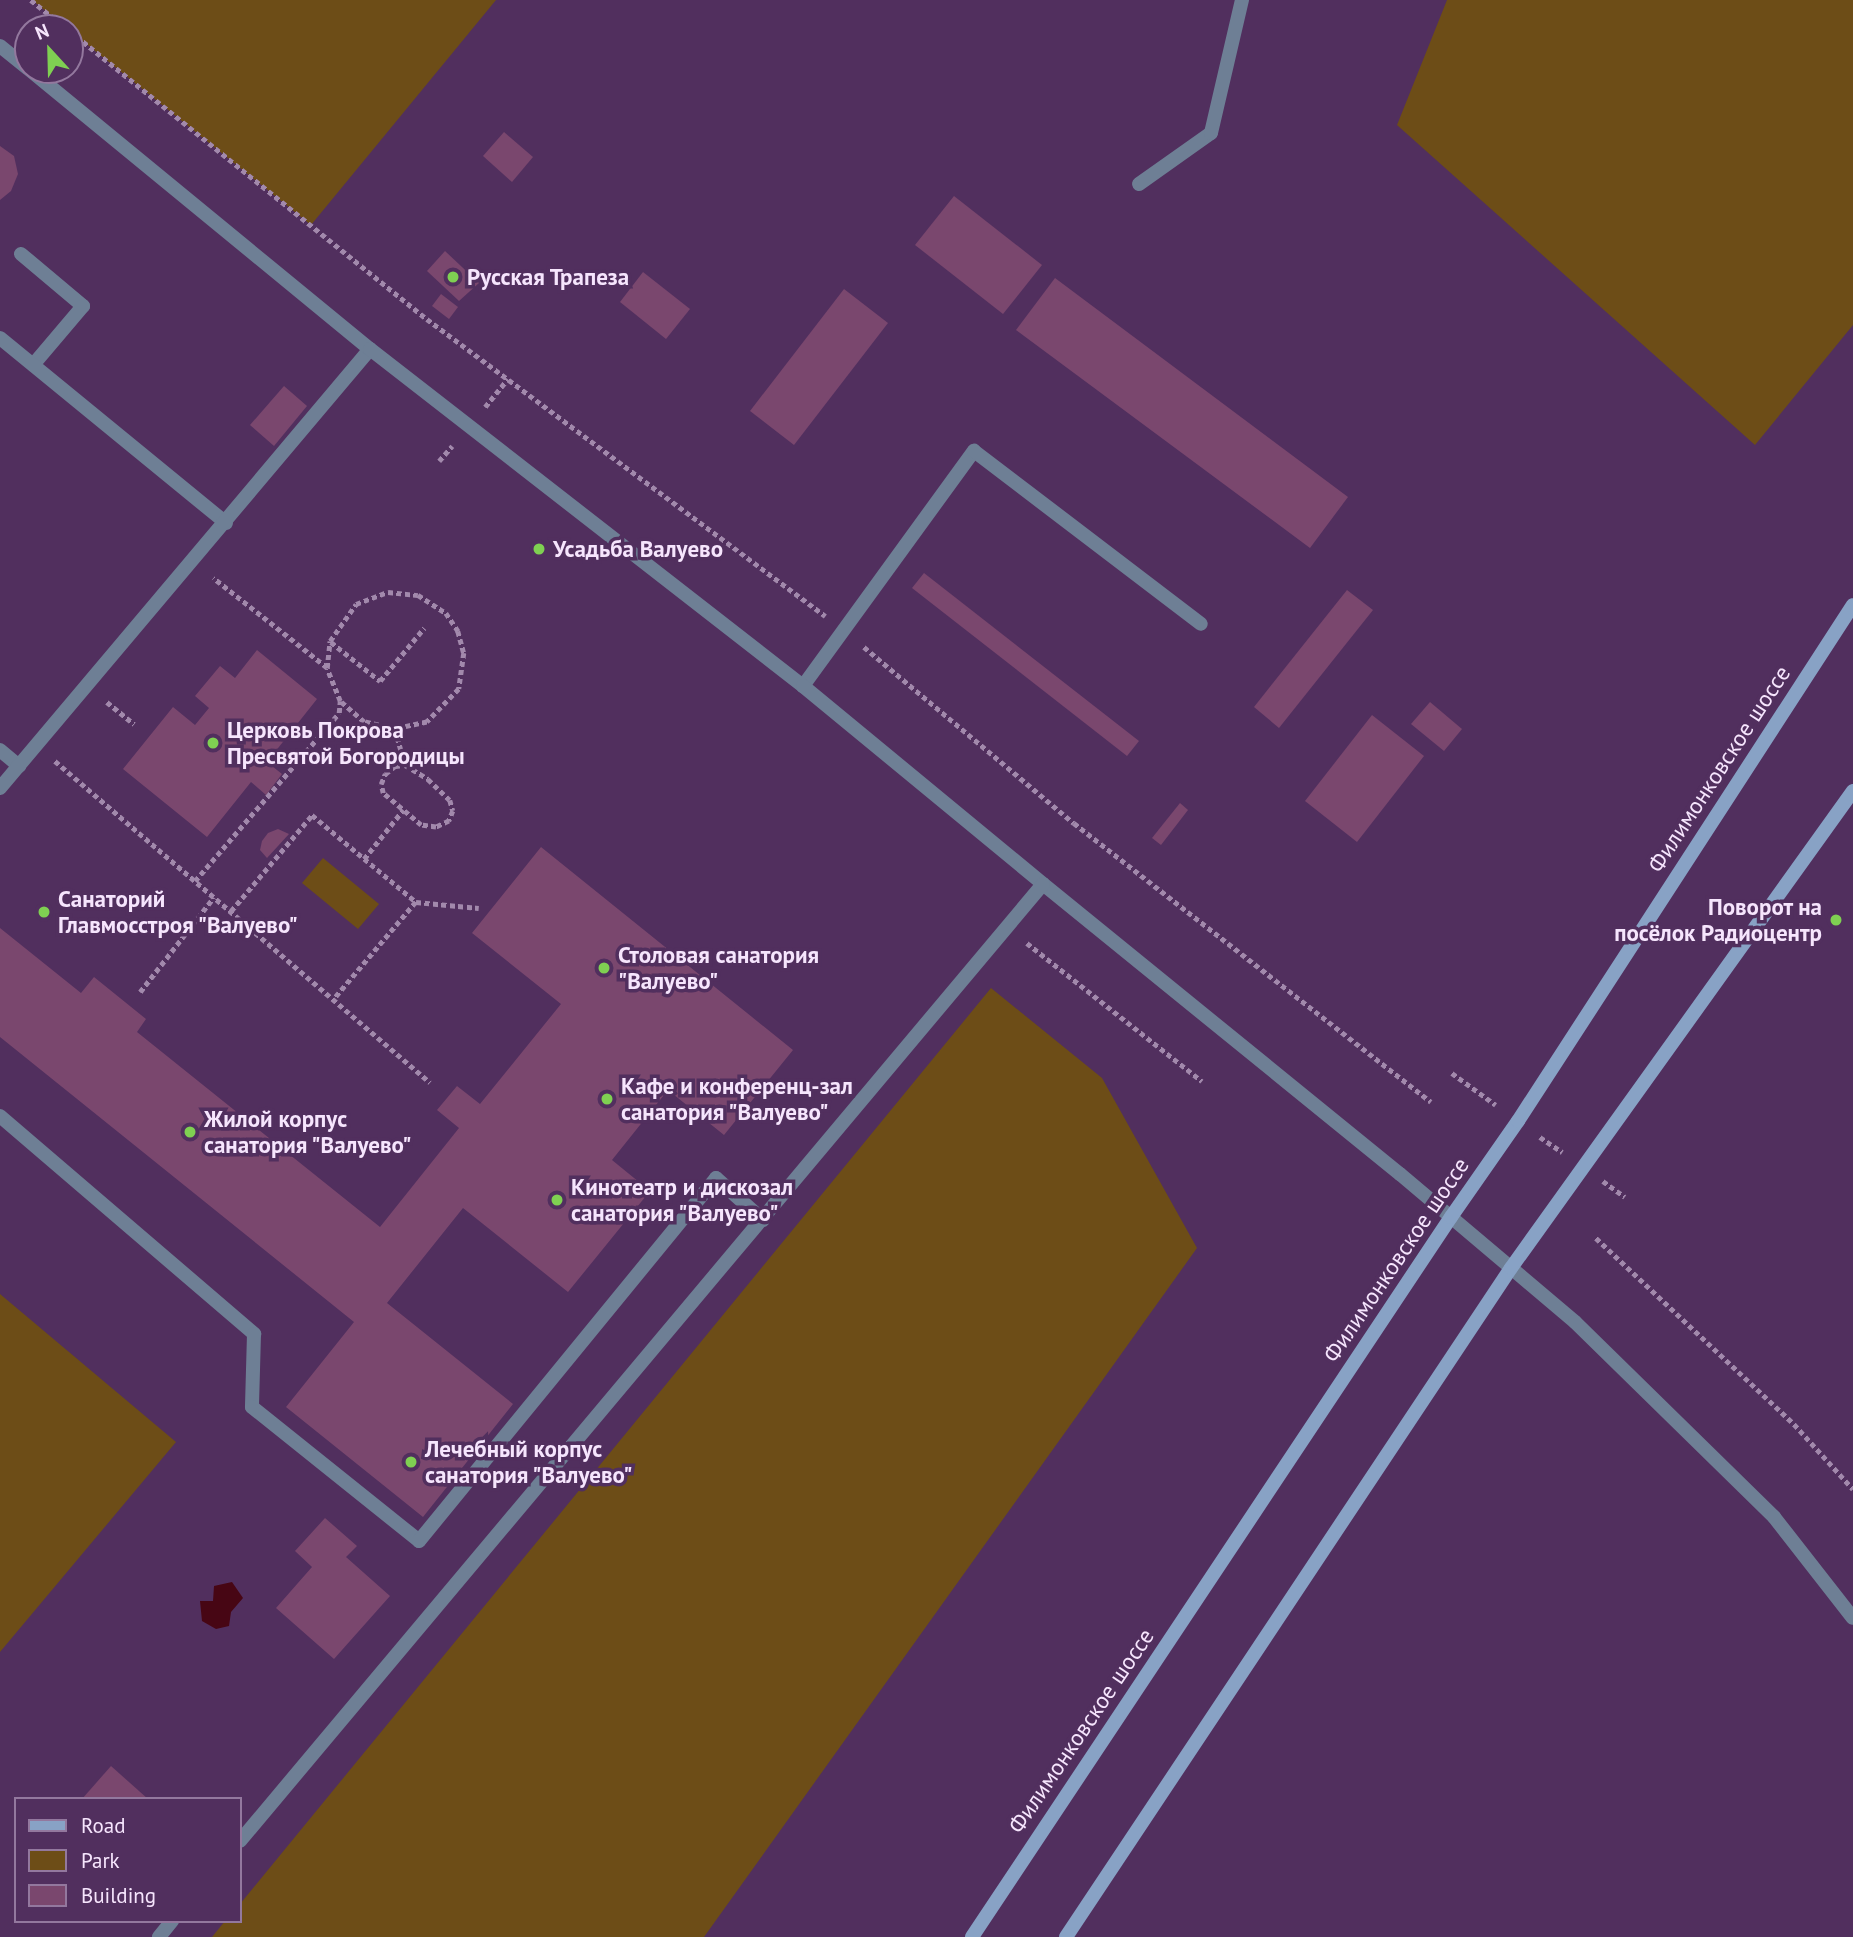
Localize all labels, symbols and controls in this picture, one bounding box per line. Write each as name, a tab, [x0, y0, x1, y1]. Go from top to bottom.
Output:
north arrow	[14, 14, 84, 84]
text: N	[32, 18, 52, 45]
place label: Русская Трапеза	[467, 263, 630, 291]
marker: Русская Трапеза	[445, 269, 461, 285]
place label: Усадьба Валуево	[553, 535, 723, 563]
marker: Усадьба Валуево	[531, 541, 547, 557]
street label: Филимонковское шоссе	[1642, 661, 1796, 877]
place label: Церковь Покрова Пресвятой Богородицы	[227, 716, 465, 770]
marker: Церковь Покрова Пресвятой Богородицы	[205, 735, 221, 751]
place label: Санаторий Главмосстроя "Валуево"	[58, 885, 300, 939]
place label: Поворот на посёлок Радиоцентр	[1614, 893, 1822, 947]
marker: Санаторий Главмосстроя "Валуево"	[36, 904, 52, 920]
marker: Поворот на посёлок Радиоцентр	[1828, 912, 1844, 928]
place label: Столовая санатория "Валуево"	[618, 941, 819, 995]
marker: Столовая санатория "Валуево"	[596, 960, 612, 976]
place label: Кафе и конференц-зал санатория "Валуево"	[621, 1072, 853, 1126]
marker: Кафе и конференц-зал санатория "Валуево"	[599, 1091, 615, 1107]
place label: Жилой корпус санатория "Валуево"	[204, 1105, 413, 1159]
marker: Жилой корпус санатория "Валуево"	[182, 1124, 198, 1140]
street label: Филимонковское шоссе	[1317, 1153, 1475, 1367]
place label: Кинотеатр и дискозал санатория "Валуево"	[571, 1173, 793, 1227]
marker: Кинотеатр и дискозал санатория "Валуево"	[549, 1192, 565, 1208]
place label: Лечебный корпус санатория "Валуево"	[425, 1435, 634, 1489]
marker: Лечебный корпус санатория "Валуево"	[403, 1454, 419, 1470]
street label: Филимонковское шоссе	[1002, 1624, 1160, 1838]
legend	[14, 1797, 242, 1923]
text: Road	[81, 1812, 125, 1839]
text: Park	[81, 1847, 120, 1874]
text: Building	[81, 1882, 156, 1909]

